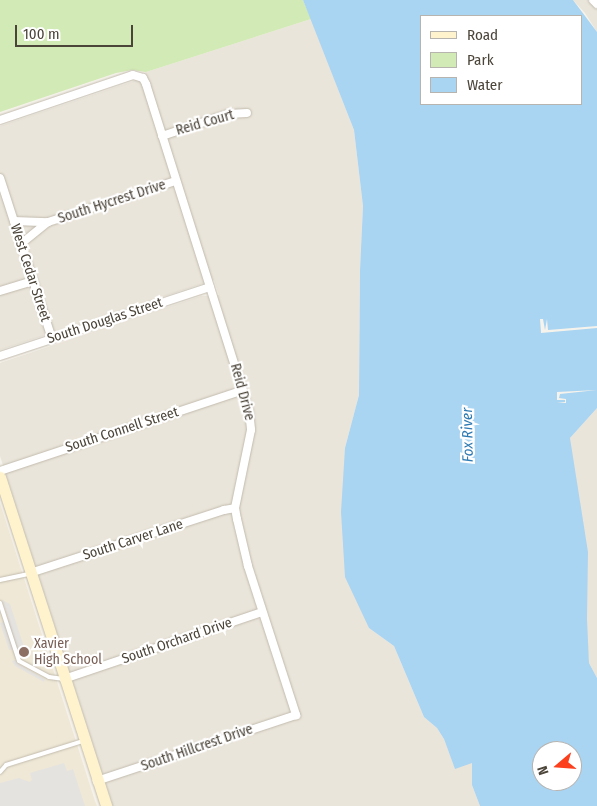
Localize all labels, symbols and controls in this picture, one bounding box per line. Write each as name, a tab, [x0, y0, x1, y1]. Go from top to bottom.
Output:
scale bar	[18, 15, 135, 47]
legend	[420, 15, 582, 105]
text: 100 m	[23, 25, 60, 43]
text: Road	[467, 26, 498, 44]
text: Park	[467, 51, 494, 69]
text: Water	[467, 76, 502, 94]
street label: Reid Court	[174, 107, 236, 139]
street label: South Hycrest Drive	[56, 177, 168, 227]
street label: West Cedar Street	[6, 222, 54, 324]
street label: South Douglas Street	[45, 294, 165, 348]
street label: Reid Drive	[226, 362, 258, 422]
street label: South Connell Street	[63, 404, 181, 456]
water label: Fox River	[459, 408, 477, 462]
street label: South Carver Lane	[81, 516, 185, 564]
street label: South Orchard Drive	[120, 614, 234, 668]
place label: Xavier High School	[34, 636, 102, 669]
marker: Xavier High School	[18, 646, 30, 658]
street label: South Hillcrest Drive	[139, 721, 255, 775]
north arrow	[532, 741, 582, 791]
text: N	[534, 764, 553, 777]

